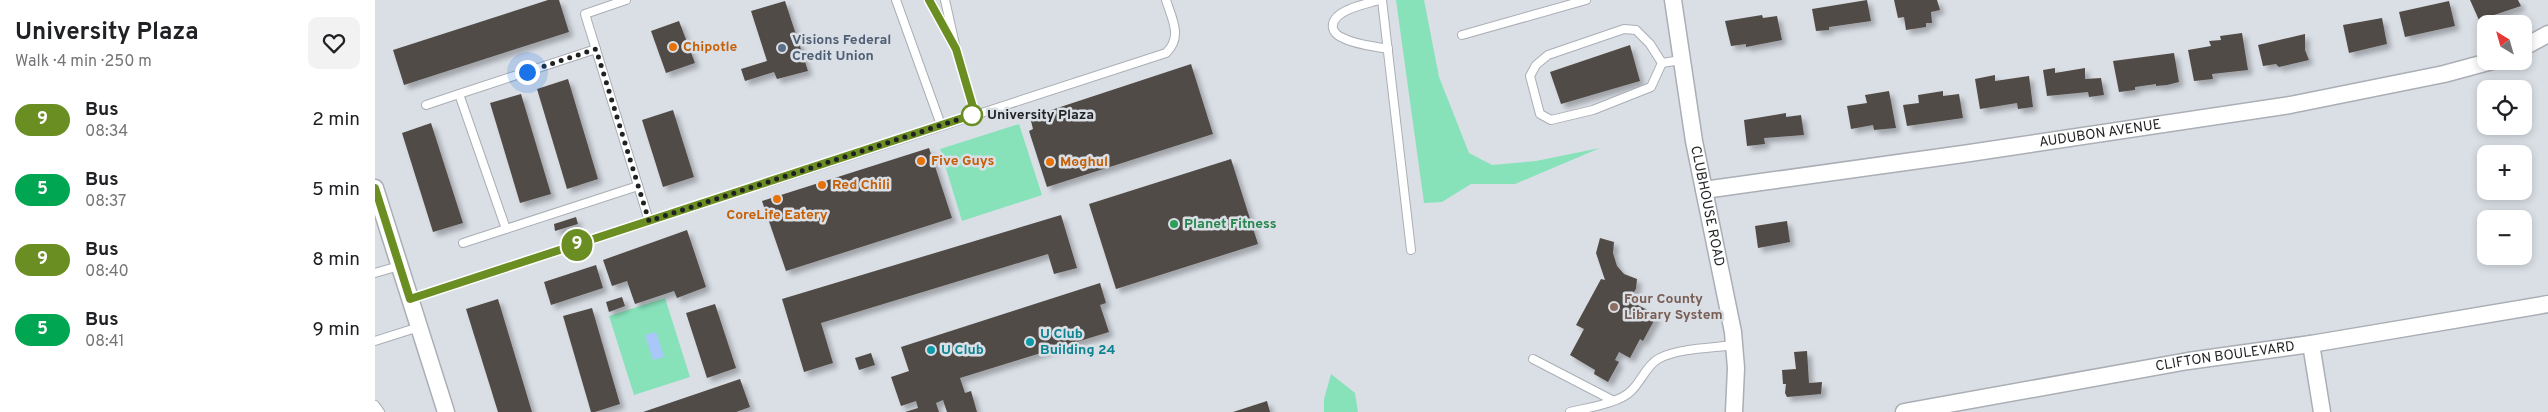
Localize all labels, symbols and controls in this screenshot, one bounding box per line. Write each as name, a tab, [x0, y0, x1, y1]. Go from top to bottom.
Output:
north arrow	[2477, 15, 2533, 70]
map controls	[2477, 15, 2532, 265]
button: heart	[308, 17, 360, 69]
text: University Plaza	[15, 18, 199, 48]
place label: Visions Federal Credit Union	[792, 32, 891, 65]
place label: Chipotle	[683, 39, 737, 56]
marker: Chipotle	[667, 41, 679, 53]
marker: Visions Federal Credit Union	[776, 42, 788, 54]
text: Walk · 4 min · 250 m	[15, 52, 152, 72]
your location	[515, 60, 540, 85]
button: locate	[2477, 80, 2532, 135]
text: Bus	[85, 98, 119, 122]
marker: University Plaza	[961, 104, 983, 126]
place label: University Plaza	[987, 107, 1094, 124]
text: 9	[37, 108, 48, 131]
text: 2 min	[312, 108, 360, 132]
street label: AUDUBON AVENUE	[2038, 116, 2162, 151]
text: 08:34	[85, 122, 128, 142]
street label: CLUBHOUSE ROAD	[1687, 144, 1728, 268]
button: +	[2477, 145, 2532, 200]
place label: Five Guys	[931, 153, 994, 170]
place label: Moghul	[1060, 154, 1108, 171]
marker: Five Guys	[915, 155, 927, 167]
marker: Moghul	[1044, 156, 1056, 168]
text: Bus	[85, 168, 119, 192]
place label: Red Chili	[832, 177, 890, 194]
text: 5	[37, 178, 48, 201]
text: 5 min	[312, 178, 360, 202]
marker: Red Chili	[816, 179, 828, 191]
text: 08:37	[85, 192, 126, 212]
marker: CoreLife Eatery	[771, 193, 783, 205]
place label: CoreLife Eatery	[726, 207, 828, 224]
button: −	[2477, 210, 2532, 265]
place label: Planet Fitness	[1184, 216, 1277, 233]
marker: Planet Fitness	[1168, 218, 1180, 230]
line badge: 9	[561, 229, 593, 261]
text: 9	[571, 233, 583, 256]
text: Bus	[85, 238, 119, 262]
text: 9	[37, 248, 48, 271]
text: 8 min	[312, 248, 360, 272]
text: 08:40	[85, 262, 129, 282]
place label: Four County Library System	[1624, 291, 1723, 324]
marker: Four County Library System	[1608, 301, 1620, 313]
text: Bus	[85, 308, 119, 332]
text: 5	[37, 318, 48, 341]
text: 9 min	[313, 318, 360, 342]
place label: U Club Building 24	[1040, 326, 1116, 359]
text: 08:41	[85, 332, 125, 352]
marker: U Club Building 24	[1024, 336, 1036, 348]
street label: CLIFTON BOULEVARD	[2154, 338, 2296, 375]
place label: U Club	[941, 342, 984, 359]
marker: U Club	[925, 344, 937, 356]

